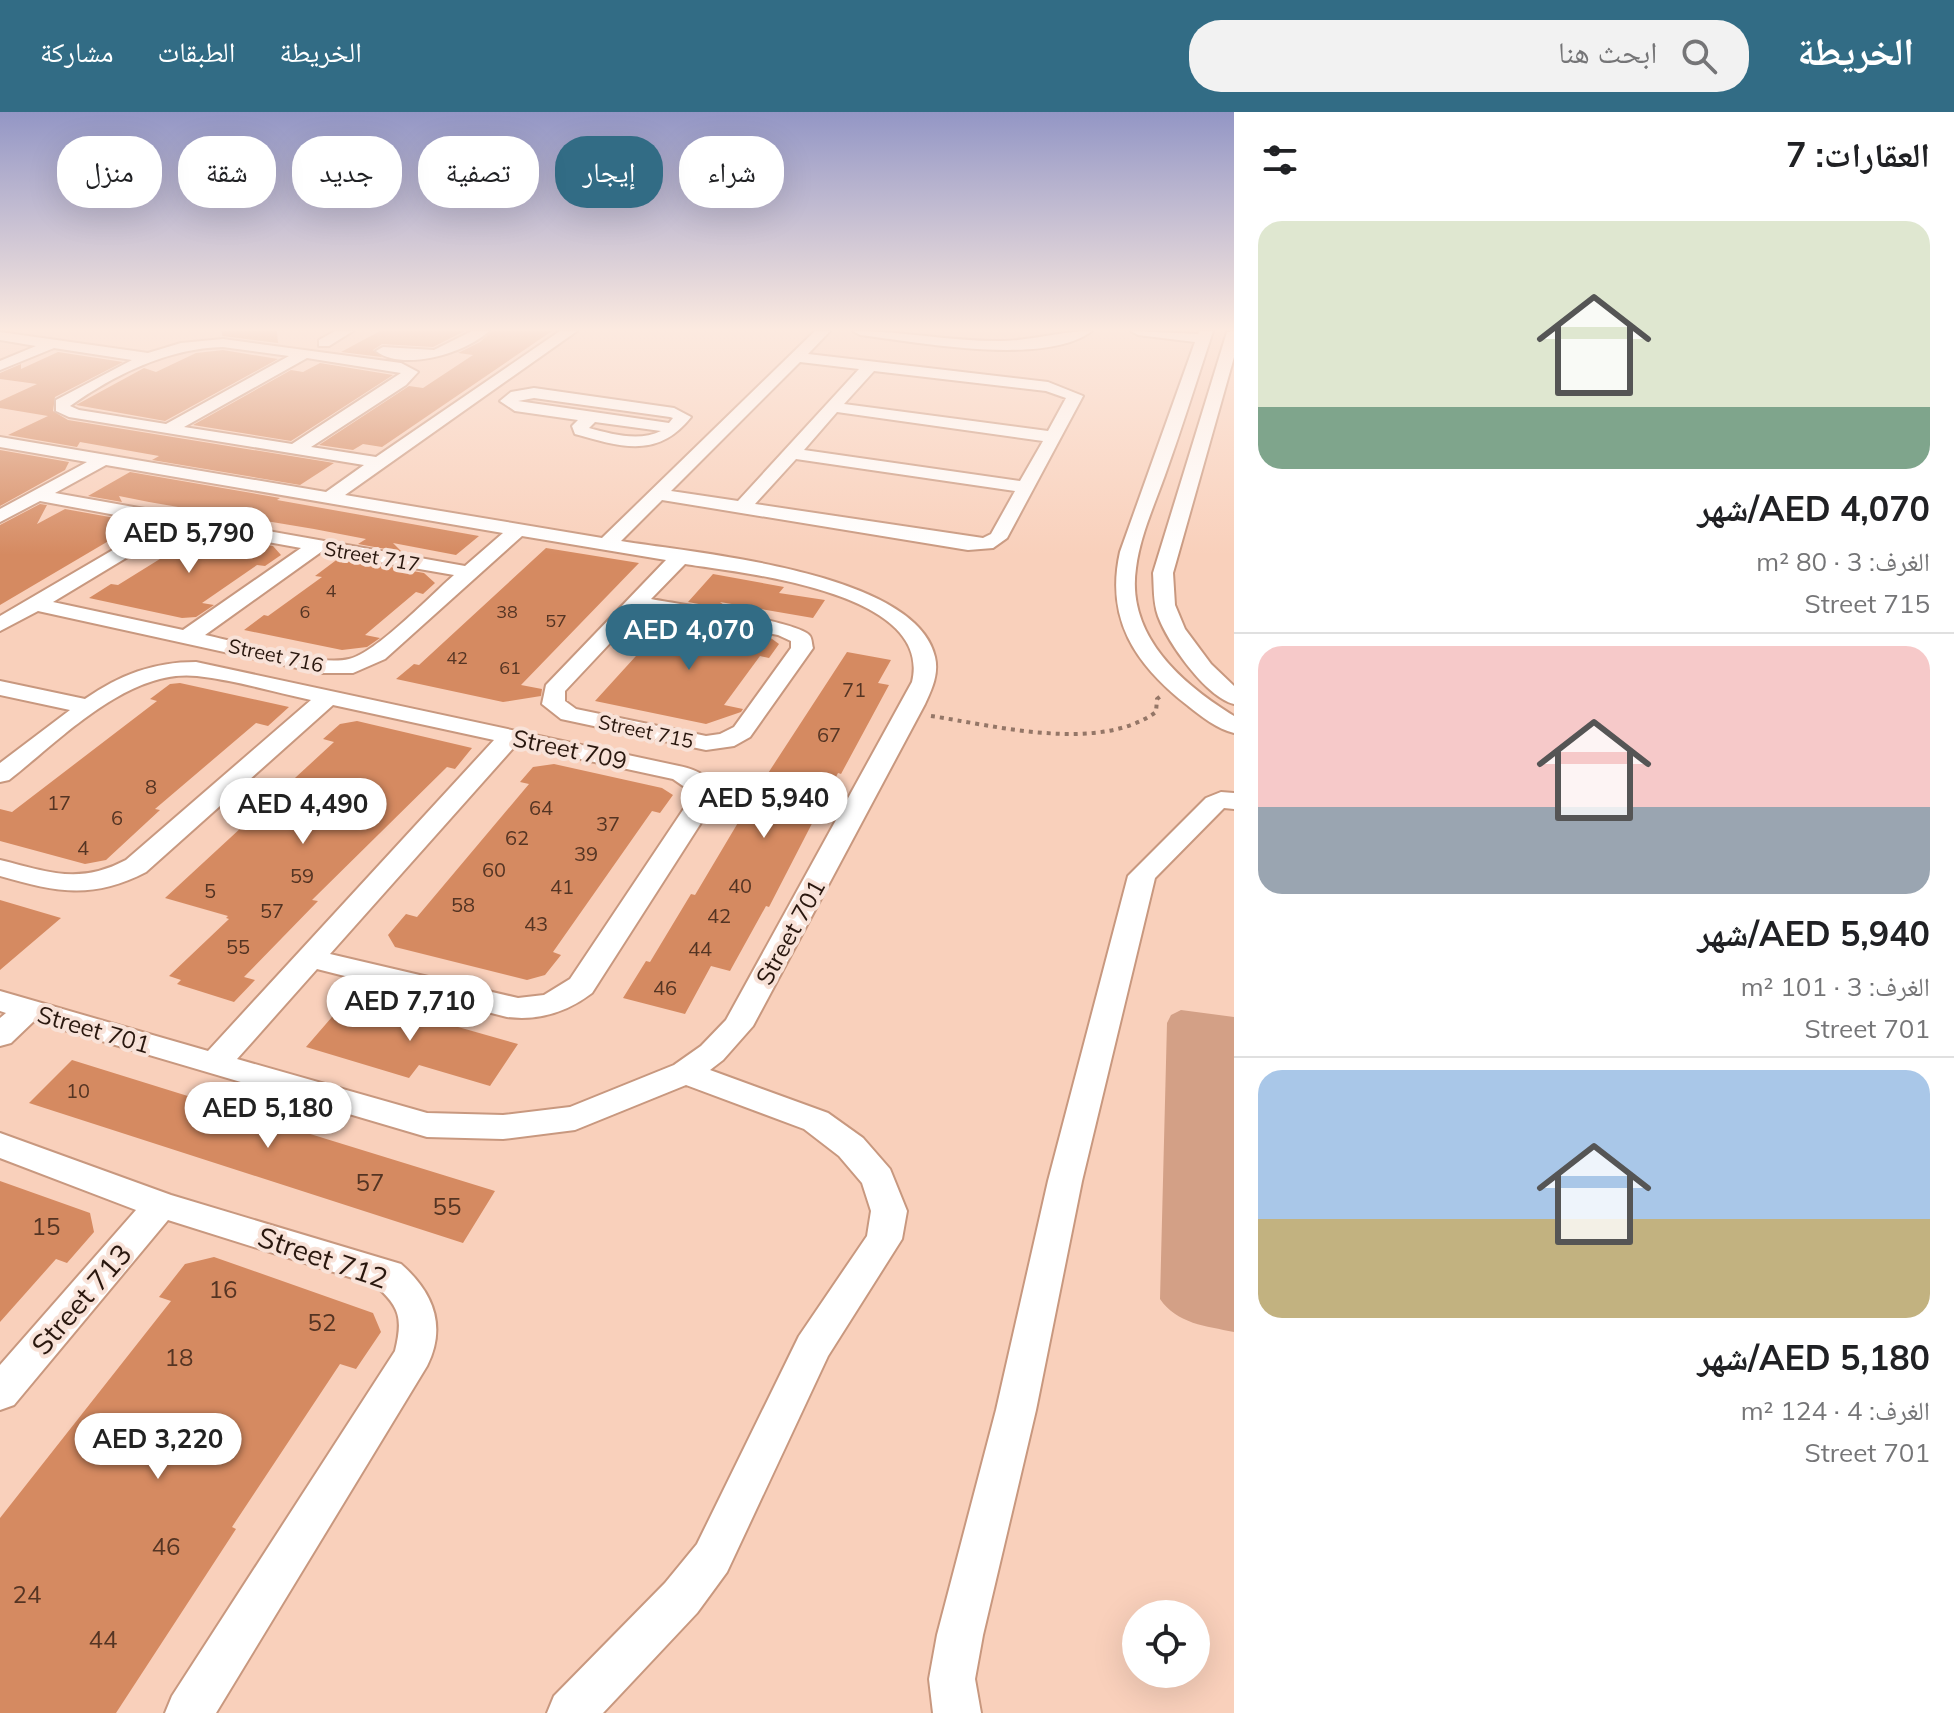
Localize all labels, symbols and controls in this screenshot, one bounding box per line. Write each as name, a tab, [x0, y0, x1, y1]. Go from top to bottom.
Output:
search box	[1189, 20, 1749, 92]
text: الخريطة	[1797, 27, 1914, 75]
text: ابحث هنا	[1558, 33, 1657, 71]
text: مشاركة	[40, 34, 114, 69]
text: الطبقات	[158, 34, 235, 69]
text: الخريطة	[279, 34, 362, 69]
icon: search	[1677, 34, 1721, 78]
text: العقارات: 7	[1786, 133, 1930, 176]
chip: منزل	[57, 136, 162, 208]
chip: شقة	[178, 136, 276, 208]
chip: جديد	[292, 136, 402, 208]
chip: تصفية	[418, 136, 539, 208]
chip: إيجار	[555, 136, 663, 208]
chip: شراء	[679, 136, 784, 208]
icon: filters	[1258, 138, 1302, 182]
icon: home	[1522, 273, 1666, 417]
text: AED 4,070/شهر	[1698, 487, 1930, 530]
pin: AED 5,790	[97, 507, 281, 575]
text: AED 5,790	[124, 516, 254, 549]
street label: Street 717	[322, 535, 422, 577]
text: الغرف: 3 · 80 m²	[1756, 545, 1930, 578]
house number: 4	[326, 579, 337, 602]
text: Street 715	[1805, 587, 1930, 620]
house number: 6	[300, 600, 310, 623]
house number: 38	[496, 600, 518, 623]
pin: AED 4,070	[597, 604, 781, 672]
house number: 57	[545, 609, 567, 632]
text: AED 4,070	[624, 613, 754, 646]
street label: Street 716	[226, 633, 326, 677]
house number: 42	[446, 646, 468, 669]
house number: 61	[499, 656, 521, 679]
house number: 71	[842, 677, 866, 702]
icon: home	[1522, 698, 1666, 842]
street label: Street 715	[596, 709, 696, 753]
street label: Street 709	[510, 722, 630, 776]
house number: 67	[817, 722, 841, 747]
pin: AED 5,940	[672, 772, 856, 840]
house number: 8	[145, 774, 157, 799]
pin: AED 4,490	[211, 778, 395, 846]
text: AED 5,940	[699, 781, 829, 814]
text: AED 4,490	[238, 787, 368, 820]
house number: 17	[47, 790, 71, 815]
house number: 64	[529, 795, 553, 820]
house number: 6	[111, 805, 123, 830]
house number: 37	[596, 811, 620, 836]
house number: 62	[505, 825, 529, 850]
house number: 4	[77, 835, 89, 860]
house number: 39	[574, 841, 598, 866]
house number: 60	[482, 857, 506, 882]
house number: 59	[290, 863, 314, 888]
house number: 40	[728, 873, 752, 898]
house number: 41	[550, 874, 574, 899]
street label: Street 701	[749, 874, 831, 990]
house number: 5	[204, 878, 216, 903]
house number: 58	[451, 892, 475, 917]
house number: 57	[260, 898, 284, 923]
house number: 42	[707, 903, 731, 928]
house number: 43	[524, 911, 548, 936]
text: AED 5,940/شهر	[1698, 912, 1930, 955]
house number: 55	[226, 934, 250, 959]
house number: 44	[688, 936, 712, 961]
text: الغرف: 3 · 101 m²	[1741, 970, 1930, 1003]
pin: AED 7,710	[318, 975, 502, 1043]
house number: 46	[653, 975, 677, 1000]
text: AED 7,710	[345, 984, 475, 1017]
street label: Street 701	[34, 999, 154, 1059]
text: Street 701	[1805, 1012, 1930, 1045]
house number: 10	[66, 1078, 90, 1103]
pin: AED 5,180	[176, 1082, 360, 1150]
text: AED 5,180	[203, 1091, 333, 1124]
icon: home	[1522, 1122, 1666, 1266]
house number: 57	[356, 1167, 384, 1197]
house number: 55	[433, 1191, 461, 1221]
house number: 15	[32, 1211, 60, 1241]
street label: Street 712	[253, 1218, 393, 1296]
street label: Street 713	[23, 1237, 139, 1361]
house number: 16	[209, 1274, 237, 1304]
house number: 52	[308, 1307, 336, 1337]
text: AED 5,180/شهر	[1698, 1336, 1930, 1379]
house number: 18	[165, 1342, 193, 1372]
text: الغرف: 4 · 124 m²	[1741, 1394, 1930, 1427]
pin: AED 3,220	[66, 1413, 250, 1481]
text: AED 3,220	[93, 1422, 223, 1455]
text: Street 701	[1805, 1436, 1930, 1469]
house number: 46	[152, 1531, 180, 1561]
house number: 24	[13, 1579, 41, 1609]
map controls	[1122, 1600, 1210, 1688]
button: locate	[1122, 1600, 1210, 1688]
house number: 44	[89, 1624, 117, 1654]

